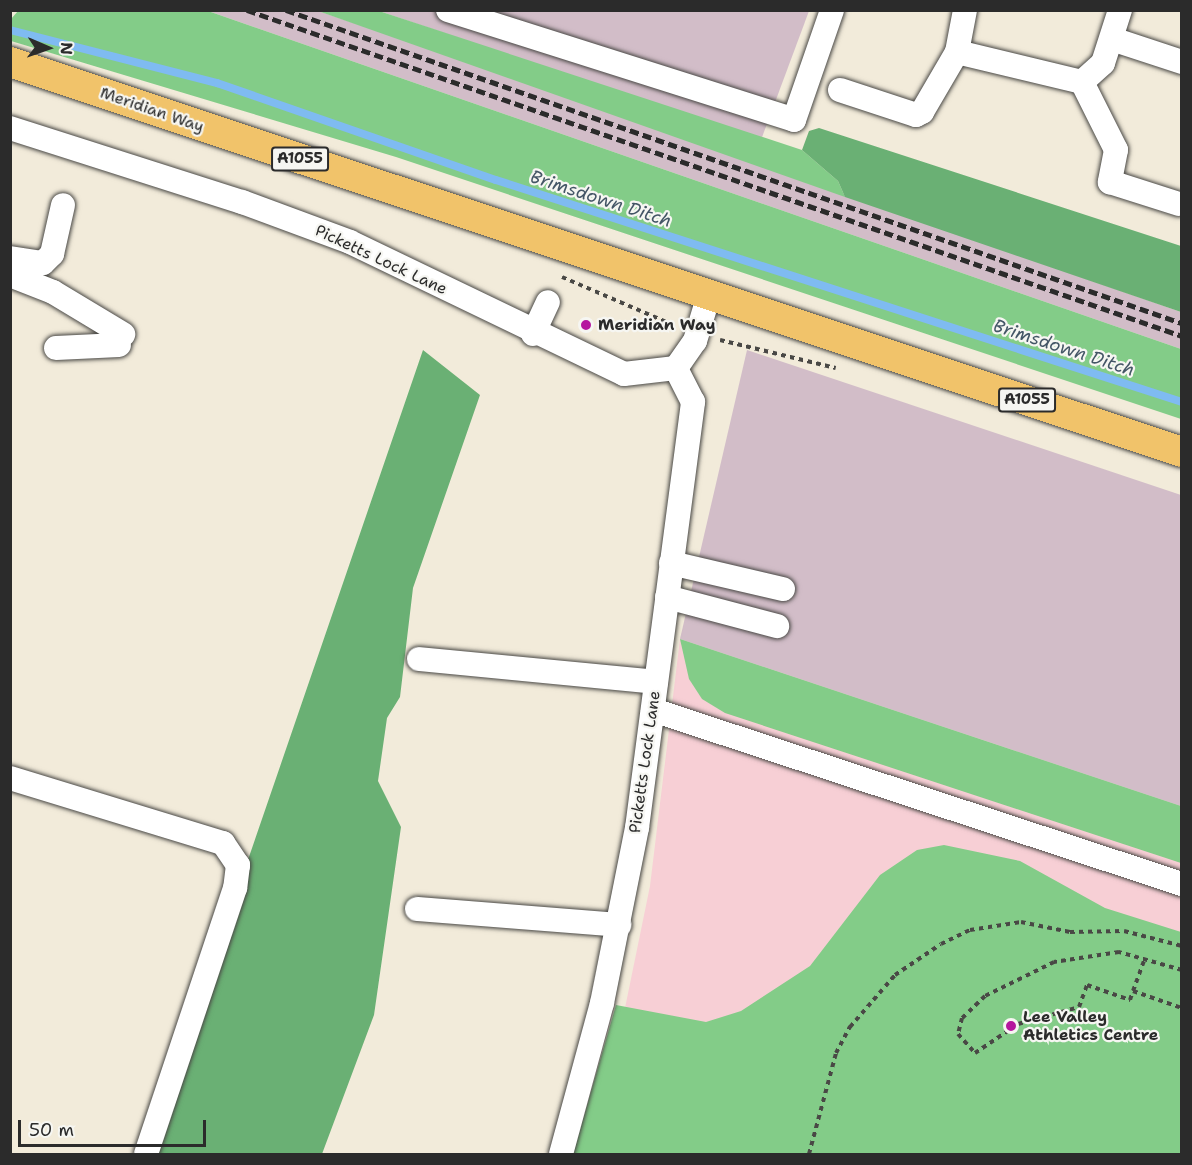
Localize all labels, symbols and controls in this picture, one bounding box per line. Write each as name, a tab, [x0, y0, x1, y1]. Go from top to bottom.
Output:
north arrow	[18, 18, 78, 78]
text: N	[56, 42, 77, 55]
street label: Meridian Way	[98, 83, 206, 137]
road number: A1055	[270, 147, 330, 171]
water label: Brimsdown Ditch	[528, 166, 674, 232]
street label: Picketts Lock Lane	[312, 221, 450, 299]
place label: Meridian Way	[598, 315, 716, 335]
water label: Brimsdown Ditch	[991, 315, 1137, 381]
marker: Meridian Way	[579, 318, 593, 332]
road number: A1055	[997, 388, 1057, 412]
street label: Picketts Lock Lane	[626, 690, 664, 834]
place label: Lee Valley Athletics Centre	[1023, 1007, 1158, 1045]
marker: Lee Valley Athletics Centre	[1004, 1019, 1018, 1033]
scale bar	[21, 1108, 208, 1146]
text: 50 m	[29, 1118, 74, 1142]

